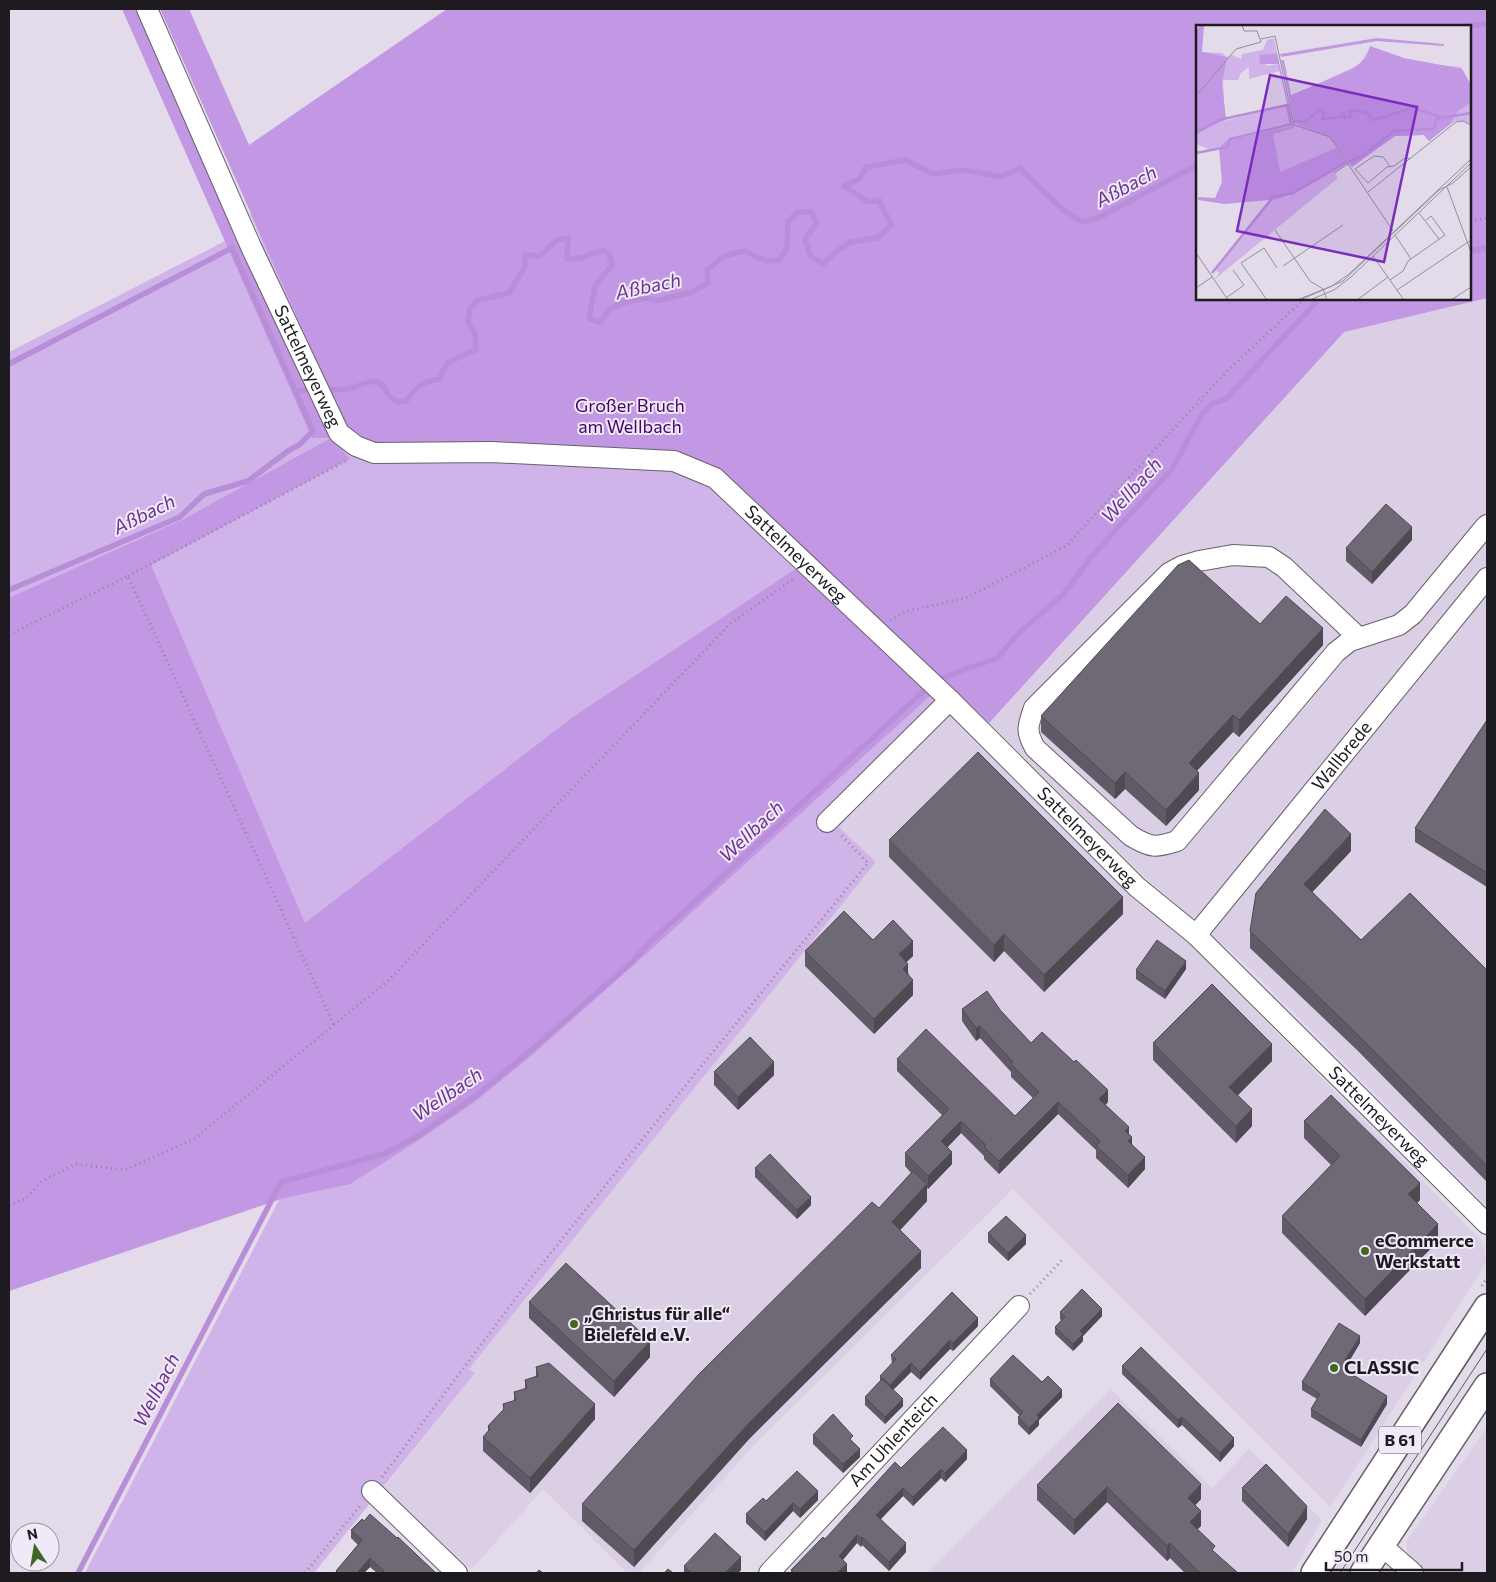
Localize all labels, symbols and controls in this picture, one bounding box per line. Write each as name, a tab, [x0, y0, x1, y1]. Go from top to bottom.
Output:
inset map	[1196, 25, 1471, 300]
water label: Aßbach	[1090, 160, 1160, 212]
water label: Aßbach	[612, 267, 683, 304]
street label: Sattelmeyerweg	[270, 301, 347, 431]
park label: Großer Bruch am Wellbach	[575, 394, 685, 437]
water label: Wellbach	[1096, 452, 1166, 527]
water label: Aßbach	[108, 489, 179, 539]
street label: Sattelmeyerweg	[741, 500, 852, 607]
street label: Wallbrede	[1306, 716, 1376, 794]
street label: Sattelmeyerweg	[1033, 782, 1143, 891]
water label: Wellbach	[714, 795, 788, 866]
street label: Sattelmeyerweg	[1324, 1061, 1434, 1170]
water label: Wellbach	[407, 1062, 486, 1125]
place label: eCommerce Werkstatt	[1375, 1229, 1474, 1272]
marker: eCommerce Werkstatt	[1359, 1245, 1371, 1257]
place label: „Christus für alle“ Bielefeld e.V.	[584, 1302, 730, 1345]
marker: „Christus für alle“ Bielefeld e.V.	[568, 1318, 580, 1330]
water label: Wellbach	[127, 1349, 184, 1430]
place label: CLASSIC	[1344, 1356, 1419, 1378]
marker: CLASSIC	[1328, 1362, 1340, 1374]
street label: Am Uhlenteich	[844, 1388, 942, 1491]
road number: B 61	[1379, 1426, 1421, 1454]
north arrow	[10, 1522, 60, 1572]
text: N	[25, 1524, 39, 1543]
scale bar	[1326, 1540, 1462, 1572]
text: 50 m	[1334, 1547, 1368, 1565]

